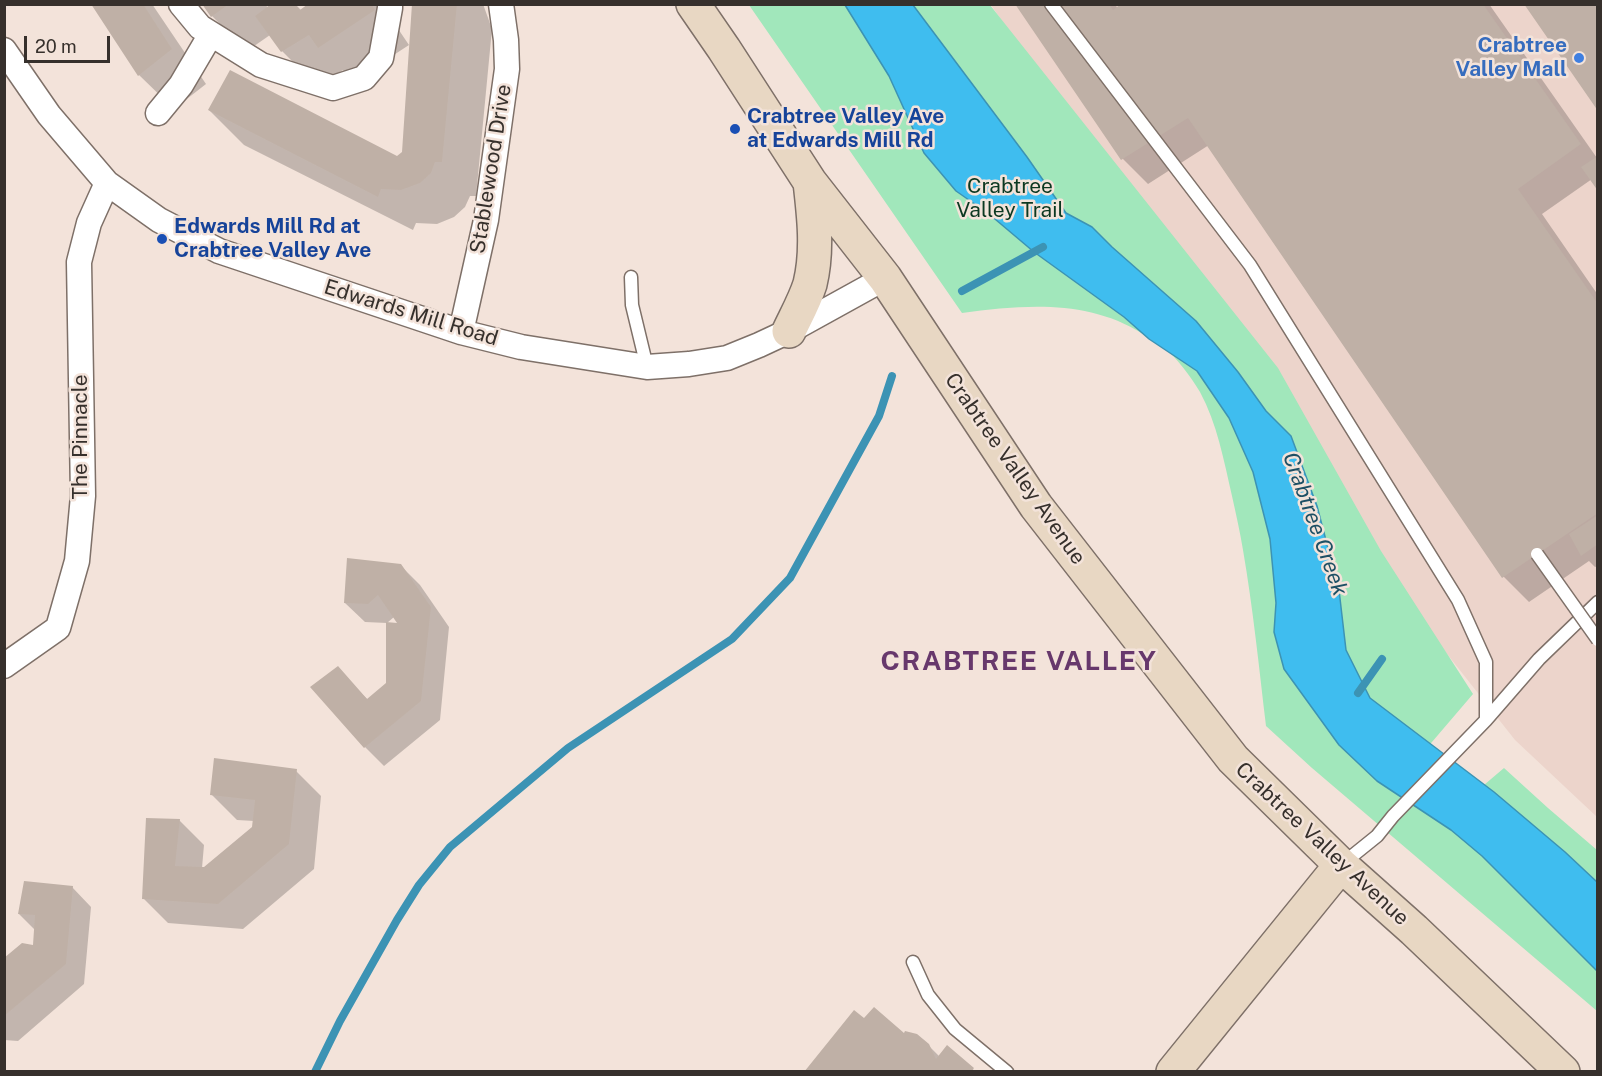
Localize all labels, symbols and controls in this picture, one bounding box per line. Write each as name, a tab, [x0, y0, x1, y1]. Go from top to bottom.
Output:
scale bar	[27, 24, 112, 62]
place label: Crabtree Valley Mall	[1456, 33, 1567, 83]
text: 20 m	[35, 36, 77, 57]
marker: Crabtree Valley Mall	[1572, 51, 1586, 65]
street label: Stablewood Drive	[465, 82, 517, 256]
place label: Crabtree Valley Ave at Edwards Mill Rd	[747, 104, 944, 154]
marker: Crabtree Valley Ave at Edwards Mill Rd	[728, 122, 742, 136]
park label: Crabtree Valley Trail	[956, 174, 1064, 224]
place label: Edwards Mill Rd at Crabtree Valley Ave	[174, 214, 371, 264]
marker: Edwards Mill Rd at Crabtree Valley Ave	[155, 232, 169, 246]
street label: Edwards Mill Road	[321, 275, 501, 351]
street label: Crabtree Valley Avenue	[939, 368, 1091, 570]
street label: The Pinnacle	[68, 374, 94, 500]
water label: Crabtree Creek	[1277, 449, 1353, 599]
district label: CRABTREE VALLEY	[881, 646, 1157, 678]
street label: Crabtree Valley Avenue	[1230, 757, 1414, 931]

